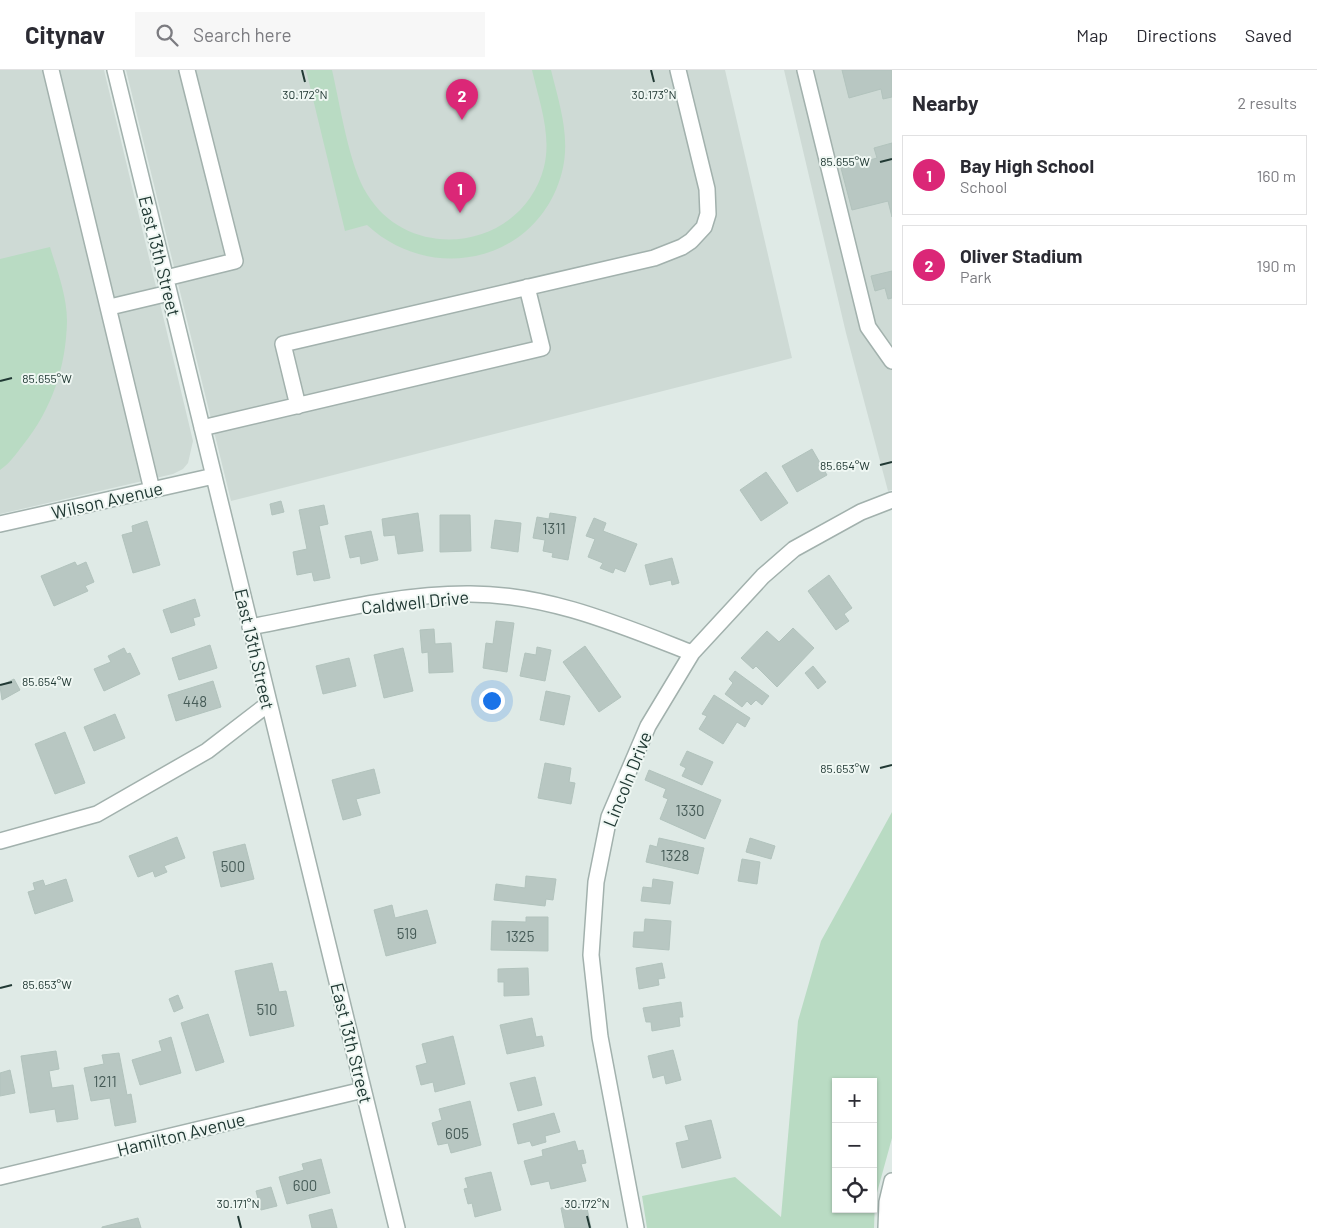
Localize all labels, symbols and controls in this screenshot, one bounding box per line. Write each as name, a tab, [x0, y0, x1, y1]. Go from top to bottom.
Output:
search box	[135, 12, 485, 57]
text: Citynav	[25, 20, 105, 49]
icon: search	[153, 21, 181, 49]
text: Search here	[193, 23, 292, 46]
text: Map	[1076, 24, 1108, 46]
text: Directions	[1136, 24, 1217, 46]
text: Saved	[1245, 24, 1292, 46]
pin: 2	[446, 79, 478, 120]
text: 30.172°N	[282, 87, 328, 101]
text: 30.173°N	[631, 87, 677, 101]
text: Nearby	[912, 90, 978, 115]
text: 2 results	[1238, 93, 1297, 112]
text: 85.655°W	[820, 154, 870, 168]
text: Bay High School	[960, 154, 1094, 177]
text: 1	[926, 166, 932, 185]
text: 160 m	[1257, 166, 1296, 185]
pin: 1	[444, 172, 476, 213]
text: School	[960, 177, 1007, 196]
street label: East 13th Street	[134, 193, 186, 319]
text: Oliver Stadium	[960, 244, 1082, 267]
text: 2	[925, 256, 933, 275]
text: 190 m	[1257, 256, 1296, 275]
text: Park	[960, 267, 991, 286]
text: 85.655°W	[22, 371, 72, 385]
text: 85.654°W	[820, 458, 870, 472]
street label: Wilson Avenue	[49, 477, 165, 523]
house number: 1311	[542, 519, 566, 537]
street label: Caldwell Drive	[360, 585, 470, 619]
street label: East 13th Street	[230, 586, 280, 712]
text: 85.654°W	[22, 674, 72, 688]
your location	[479, 688, 505, 714]
house number: 448	[183, 692, 207, 710]
street label: Lincoln Drive	[598, 728, 656, 830]
text: 85.653°W	[820, 761, 870, 775]
house number: 1330	[675, 801, 705, 819]
house number: 1328	[661, 846, 689, 864]
house number: 500	[221, 857, 245, 875]
house number: 519	[397, 924, 417, 942]
house number: 1325	[506, 927, 534, 945]
text: 85.653°W	[22, 977, 72, 991]
street label: East 13th Street	[326, 980, 378, 1106]
house number: 510	[256, 1000, 278, 1018]
house number: 1211	[93, 1072, 117, 1090]
map controls	[832, 1078, 877, 1213]
button: +	[832, 1078, 877, 1123]
street label: Hamilton Avenue	[115, 1107, 247, 1161]
button: −	[832, 1123, 877, 1168]
house number: 605	[445, 1124, 469, 1142]
button: locate	[832, 1168, 877, 1213]
house number: 600	[293, 1176, 317, 1194]
text: 30.171°N	[216, 1196, 260, 1210]
text: 30.172°N	[564, 1196, 610, 1210]

